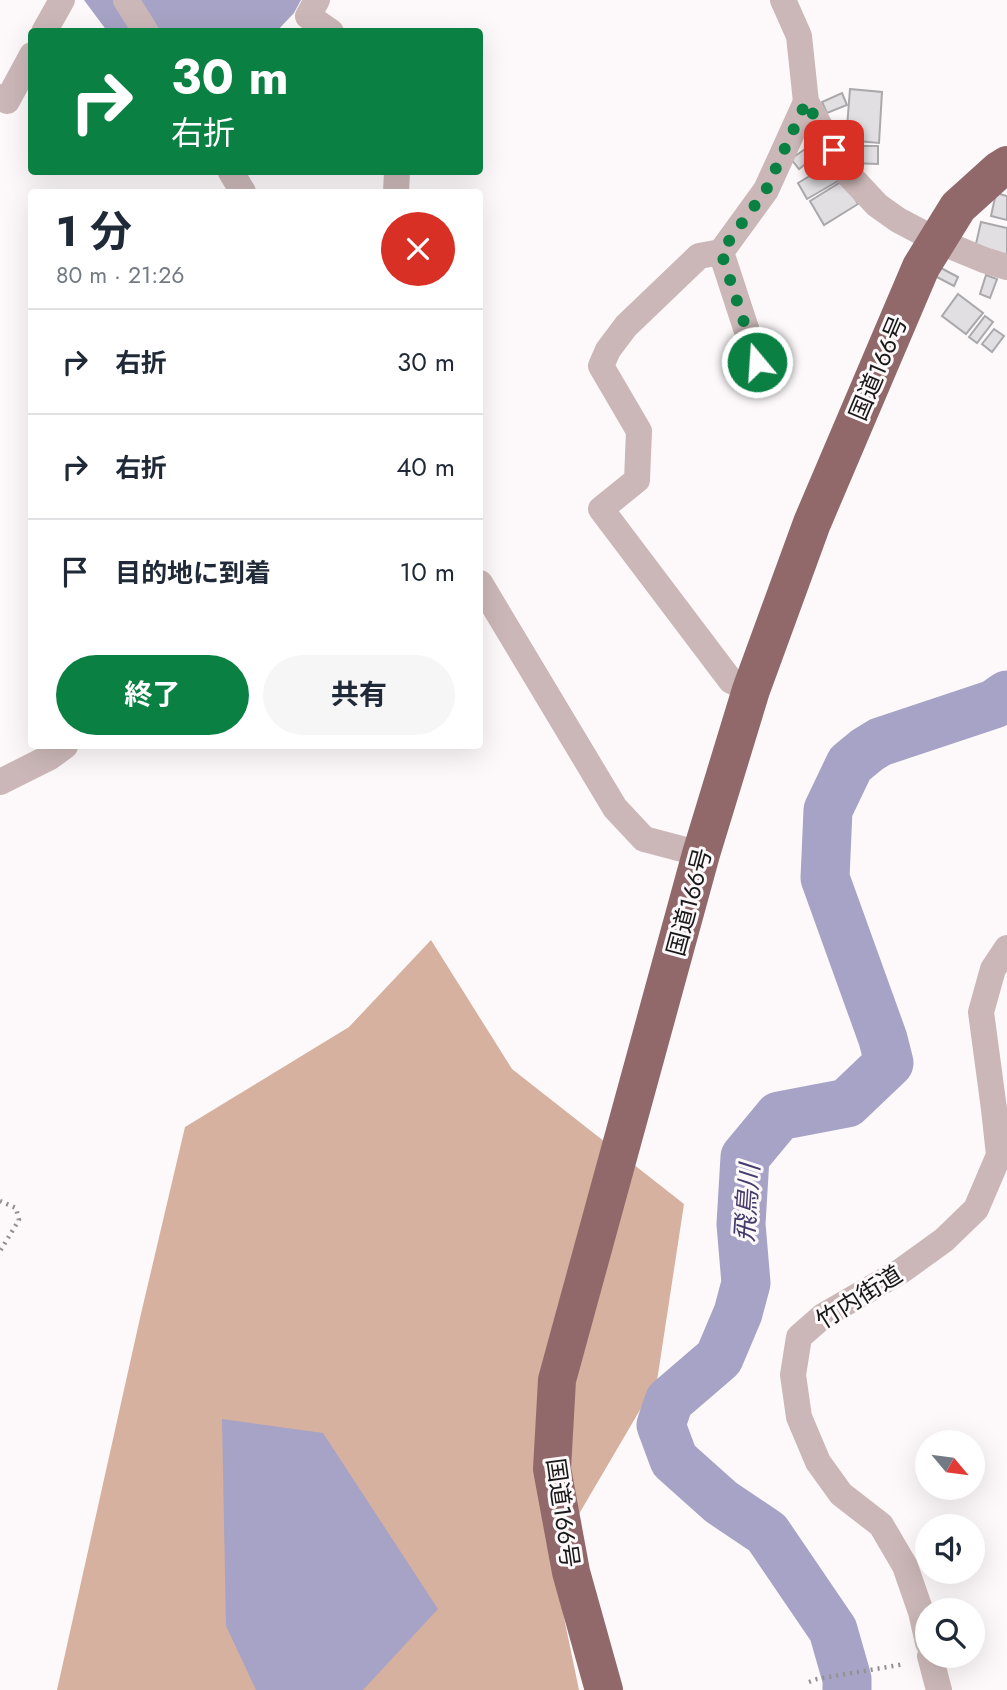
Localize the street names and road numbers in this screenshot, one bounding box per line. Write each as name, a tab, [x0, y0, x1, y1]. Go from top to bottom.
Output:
street label: 国道166号	[840, 310, 916, 426]
street label: 国道166号	[658, 844, 720, 960]
street label: 竹内街道	[809, 1257, 909, 1337]
street label: 国道166号	[538, 1456, 588, 1570]

